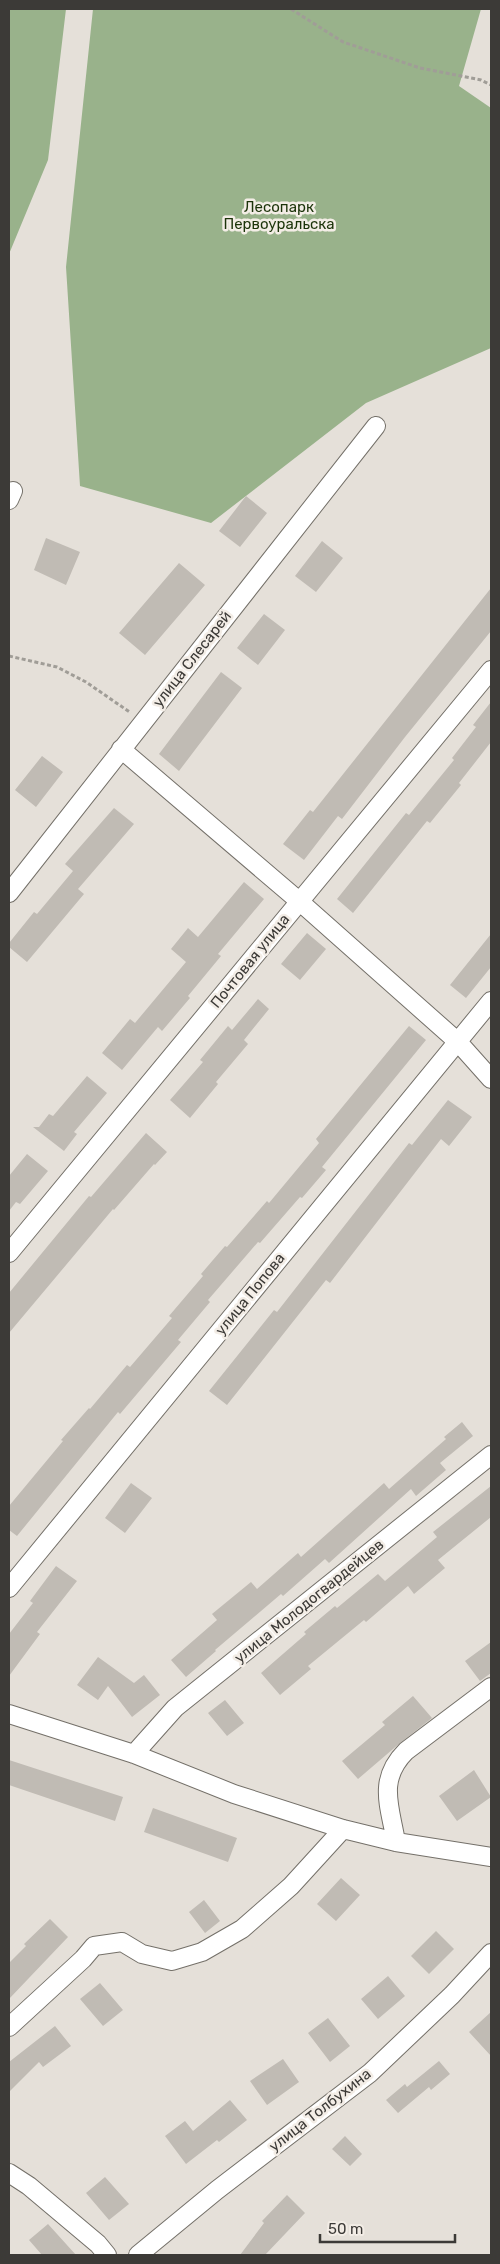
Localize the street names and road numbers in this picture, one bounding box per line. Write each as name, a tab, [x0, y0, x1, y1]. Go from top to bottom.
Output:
street label: улица Слесарей	[149, 607, 235, 711]
street label: Почтовая улица	[207, 910, 293, 1012]
street label: улица Попова	[211, 1249, 289, 1339]
street label: улица Молодогвардейцев	[231, 1535, 387, 1667]
street label: улица Толбухина	[266, 2065, 374, 2155]

